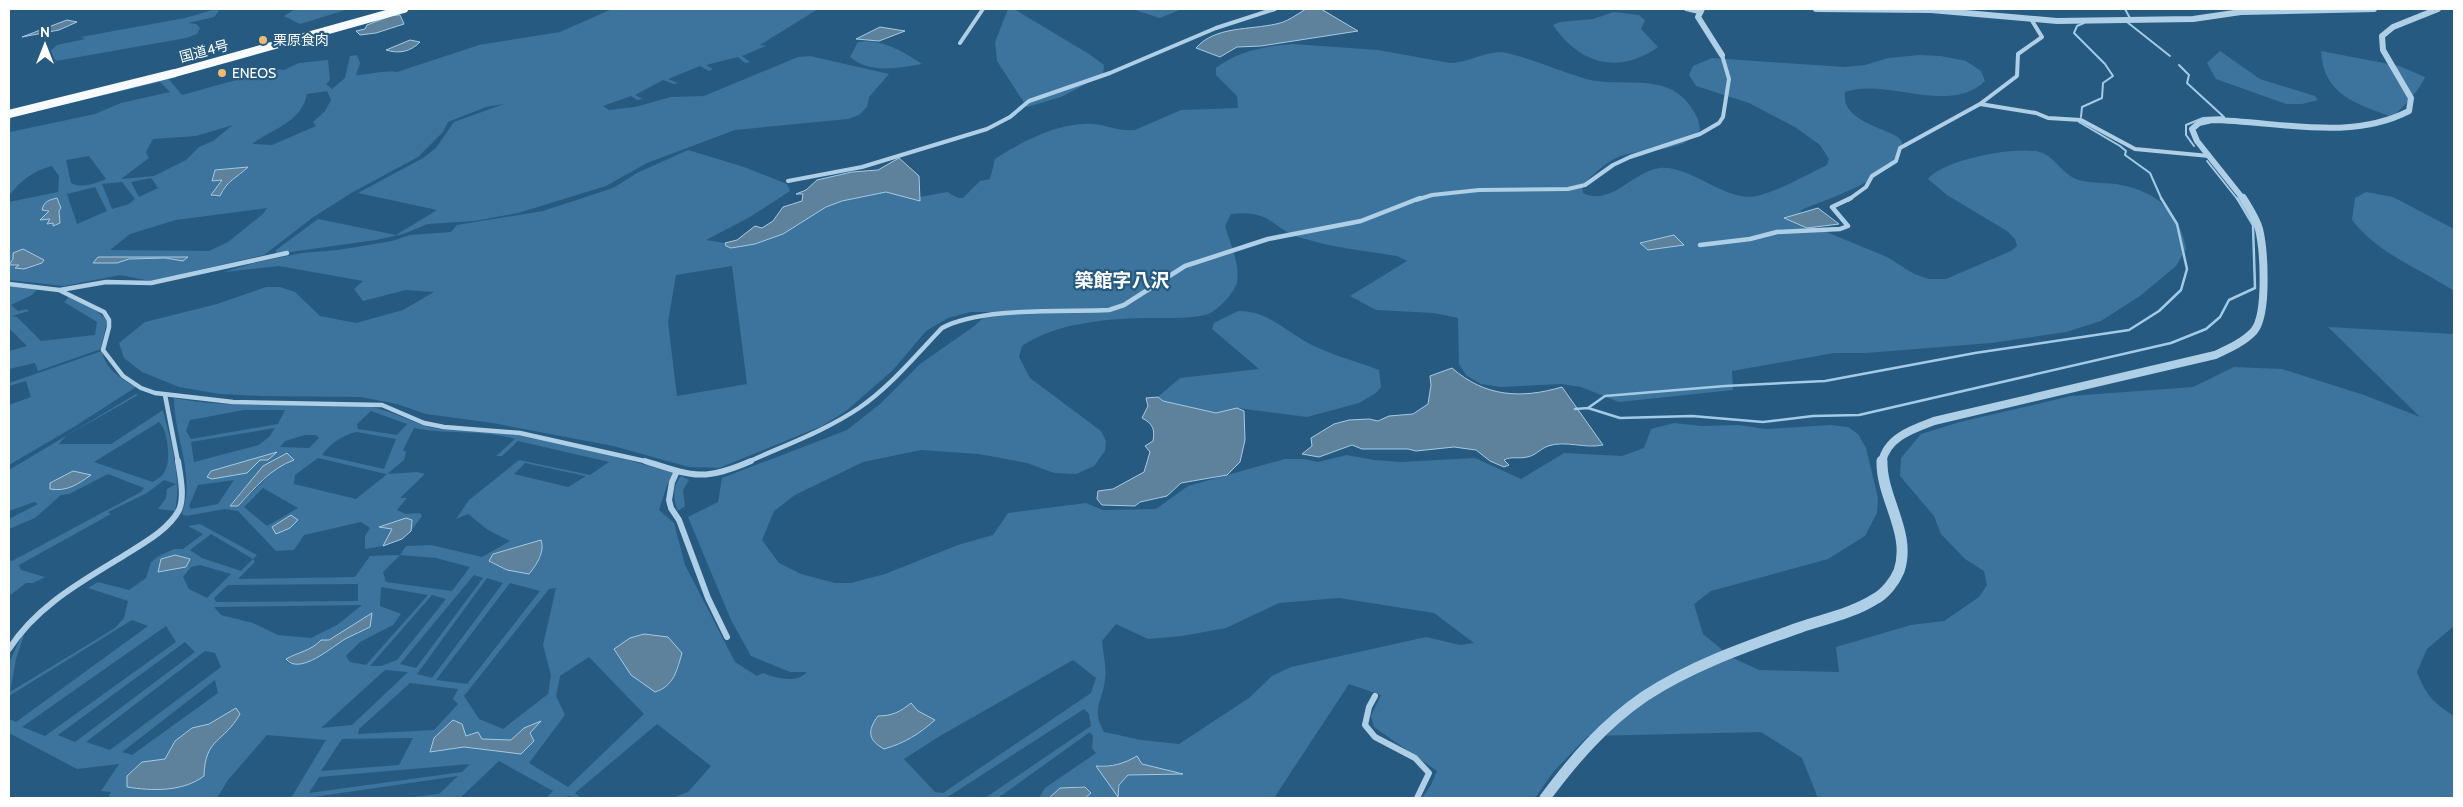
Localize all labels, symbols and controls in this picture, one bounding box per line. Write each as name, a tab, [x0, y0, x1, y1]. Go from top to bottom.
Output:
north arrow	[20, 20, 70, 70]
text: N	[40, 23, 50, 41]
place label: 栗原食肉	[273, 31, 329, 49]
marker: 栗原食肉	[257, 34, 269, 46]
street label: 国道4号	[177, 36, 231, 66]
place label: ENEOS	[232, 64, 276, 82]
marker: ENEOS	[216, 67, 228, 79]
district label: 築館字八沢	[1074, 269, 1170, 292]

